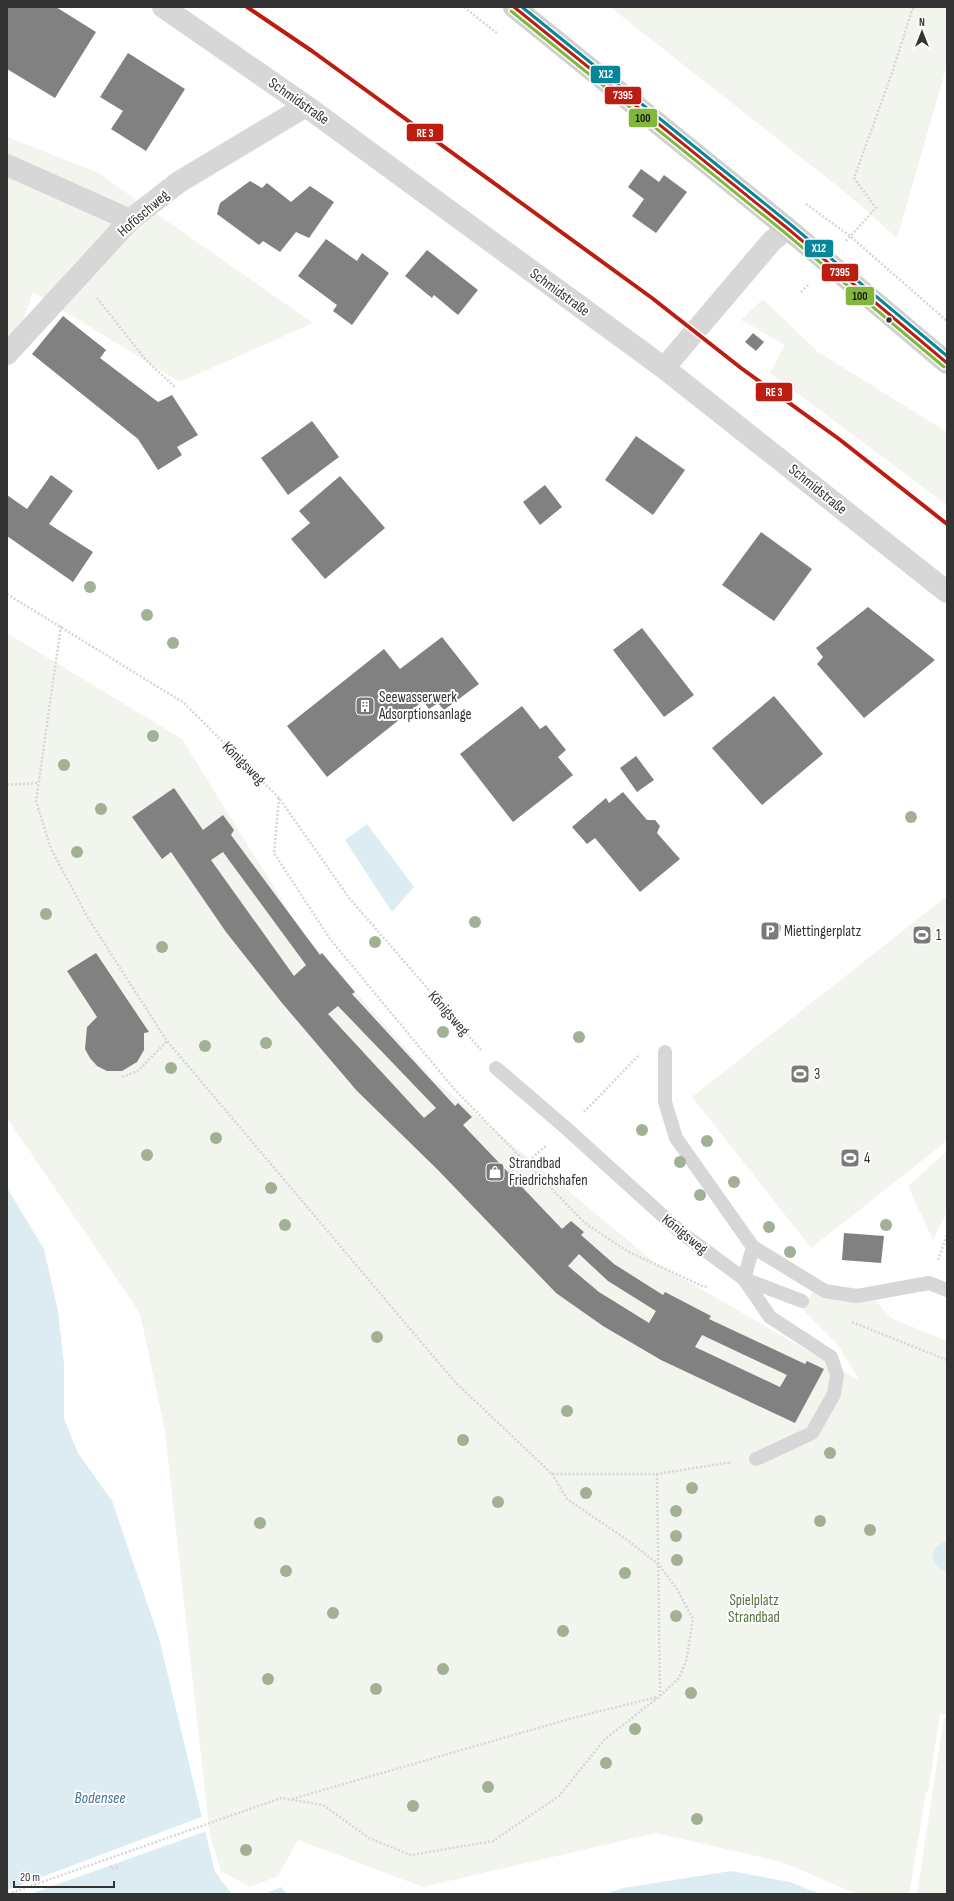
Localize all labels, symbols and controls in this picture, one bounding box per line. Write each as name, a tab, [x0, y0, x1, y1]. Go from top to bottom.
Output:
north arrow	[902, 12, 942, 52]
text: N	[919, 16, 925, 29]
line badge: X12	[590, 65, 621, 84]
text: X12	[598, 68, 613, 81]
street label: Schmidstraße	[265, 74, 333, 129]
line badge: 7395	[604, 86, 642, 105]
text: 7395	[613, 89, 633, 102]
line badge: 100	[628, 108, 658, 128]
text: 100	[636, 112, 650, 125]
line badge: RE 3	[406, 123, 444, 142]
text: RE 3	[417, 127, 433, 140]
street label: Hoföschweg	[114, 186, 173, 241]
line badge: X12	[804, 239, 834, 258]
text: X12	[811, 242, 826, 255]
line badge: 7395	[821, 263, 859, 282]
street label: Schmidstraße	[526, 264, 593, 321]
text: 7395	[830, 266, 850, 279]
line badge: 100	[845, 286, 875, 306]
text: 100	[853, 290, 867, 303]
unlabelled marker	[884, 315, 894, 325]
line badge: RE 3	[755, 382, 793, 402]
text: RE 3	[766, 386, 782, 399]
street label: Schmidstraße	[785, 460, 851, 519]
place label: Seewasserwerk Adsorptionsanlage	[378, 688, 472, 724]
building icon: Seewasserwerk Adsorptionsanlage	[354, 695, 376, 717]
street label: Königsweg	[218, 738, 269, 789]
parking icon: Miettingerplatz	[759, 920, 781, 942]
place label: Miettingerplatz	[784, 922, 862, 941]
sports icon: 1	[911, 924, 933, 946]
place label: 1	[936, 926, 942, 945]
street label: Königsweg	[424, 987, 473, 1040]
sports icon: 3	[789, 1063, 811, 1085]
place label: 3	[814, 1065, 820, 1084]
sports icon: 4	[839, 1147, 861, 1169]
place label: 4	[864, 1149, 870, 1168]
place label: Strandbad Friedrichshafen	[509, 1154, 588, 1190]
shop icon: Strandbad Friedrichshafen	[484, 1161, 506, 1183]
street label: Königsweg	[658, 1210, 712, 1259]
park label: Spielplatz Strandbad	[728, 1591, 780, 1627]
water label: Bodensee	[74, 1789, 126, 1808]
scale bar	[14, 1863, 114, 1889]
text: 20 m	[20, 1870, 40, 1885]

